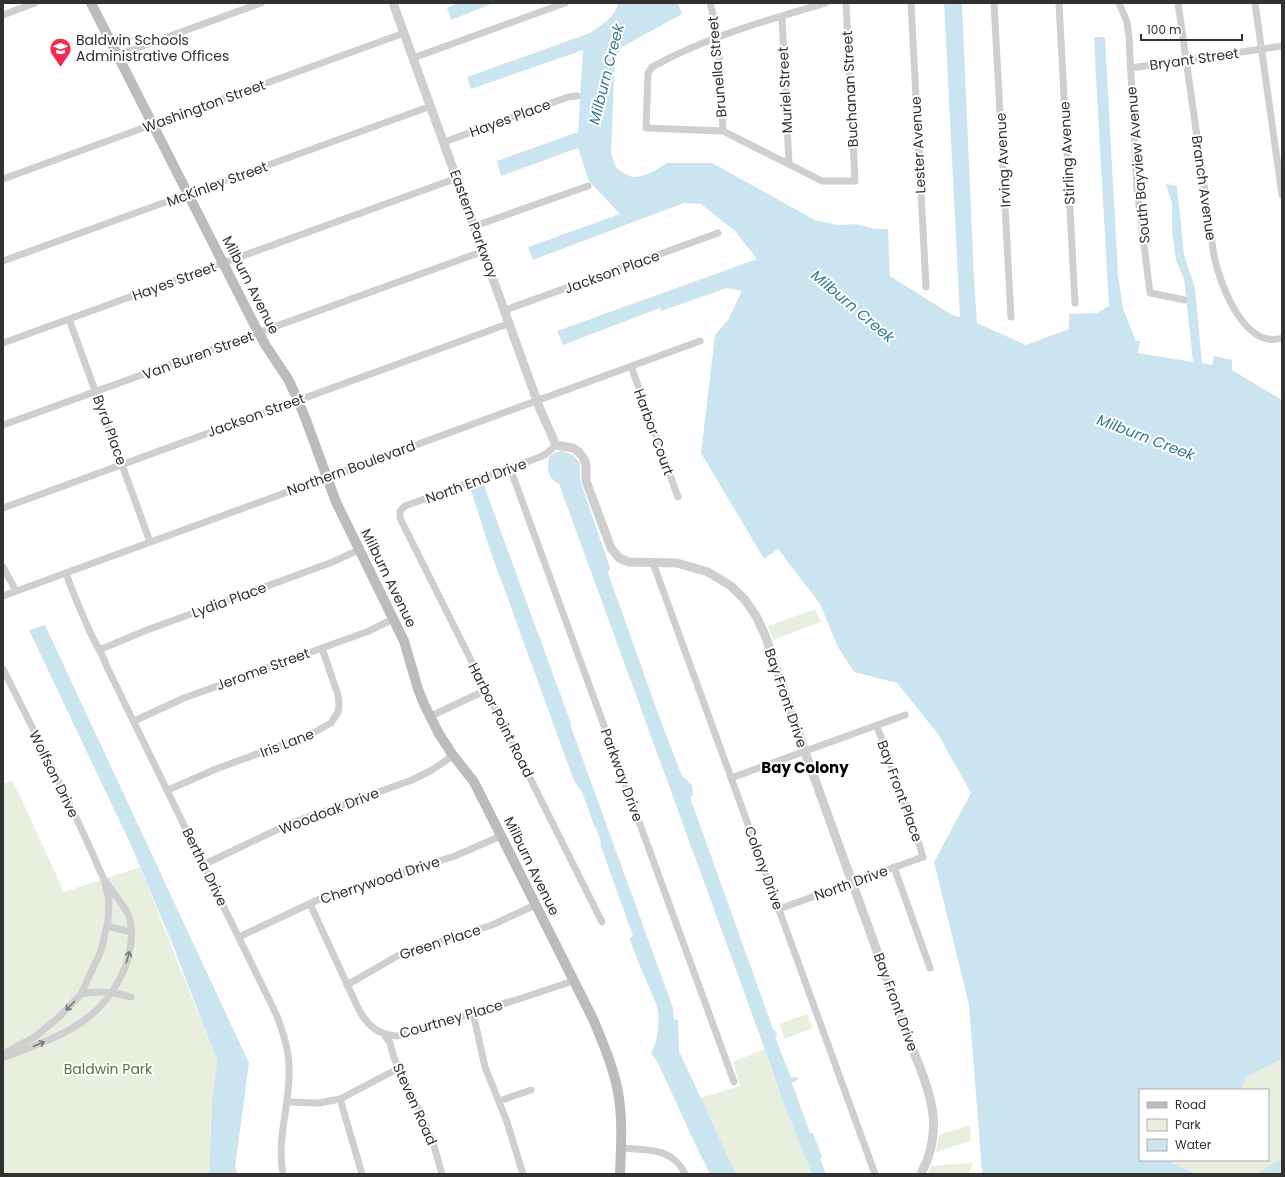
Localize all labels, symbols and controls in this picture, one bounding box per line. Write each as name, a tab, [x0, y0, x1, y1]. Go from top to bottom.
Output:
street label: Brunella Street	[703, 16, 731, 118]
scale bar	[1141, 16, 1242, 42]
water label: Milburn Creek	[583, 20, 629, 127]
text: 100 m	[1147, 21, 1181, 38]
place label: Baldwin Schools Administrative Offices	[76, 30, 229, 66]
street label: Buchanan Street	[837, 30, 863, 148]
school or university icon: Baldwin Schools Administrative Offices	[47, 35, 73, 68]
street label: Bryant Street	[1148, 43, 1240, 75]
street label: Muriel Street	[773, 46, 797, 134]
street label: Washington Street	[140, 75, 268, 137]
street label: South Bayview Avenue	[1121, 85, 1155, 244]
street label: Hayes Place	[467, 94, 554, 142]
street label: Lester Avenue	[905, 96, 931, 194]
street label: Stirling Avenue	[1054, 100, 1080, 205]
street label: Irving Avenue	[991, 112, 1015, 208]
street label: Branch Avenue	[1187, 134, 1221, 242]
street label: McKinley Street	[164, 156, 270, 212]
street label: Eastern Parkway	[445, 167, 503, 281]
street label: Milburn Avenue	[218, 232, 285, 338]
street label: Jackson Place	[562, 245, 663, 298]
street label: Hayes Street	[129, 257, 219, 305]
water label: Milburn Creek	[807, 265, 900, 348]
street label: Van Buren Street	[140, 326, 256, 384]
street label: Harbor Court	[629, 386, 679, 478]
street label: Jackson Street	[204, 388, 308, 442]
street label: Byrd Place	[88, 392, 132, 468]
water label: Milburn Creek	[1094, 409, 1199, 466]
street label: Northern Boulevard	[284, 435, 418, 501]
street label: North End Drive	[423, 453, 530, 509]
street label: Milburn Avenue	[356, 525, 422, 631]
street label: Lydia Place	[189, 577, 269, 623]
street label: Jerome Street	[213, 643, 313, 695]
street label: Bay Front Drive	[760, 646, 812, 751]
street label: Harbor Point Road	[463, 659, 539, 781]
street label: Iris Lane	[257, 723, 317, 762]
street label: Parkway Drive	[596, 726, 648, 825]
street label: Wolfson Drive	[24, 727, 84, 821]
street label: Bay Front Place	[872, 737, 928, 845]
district label: Bay Colony	[761, 757, 849, 778]
street label: Woodoak Drive	[276, 783, 382, 839]
street label: Milburn Avenue	[499, 813, 565, 919]
street label: Colony Drive	[740, 823, 789, 913]
street label: Bertha Drive	[177, 824, 233, 910]
street label: Cherrywood Drive	[318, 851, 443, 909]
street label: North Drive	[811, 860, 891, 906]
street label: Green Place	[397, 919, 484, 965]
one-way arrow	[125, 950, 132, 963]
street label: Bay Front Drive	[869, 950, 923, 1054]
street label: Courtney Place	[397, 995, 505, 1043]
one-way arrow	[65, 1001, 74, 1011]
one-way arrow	[33, 1040, 45, 1048]
park label: Baldwin Park	[64, 1059, 153, 1079]
street label: Steven Road	[388, 1060, 442, 1148]
legend	[1139, 1089, 1269, 1161]
text: Road	[1175, 1096, 1206, 1113]
text: Park	[1175, 1116, 1202, 1133]
text: Water	[1175, 1136, 1212, 1153]

